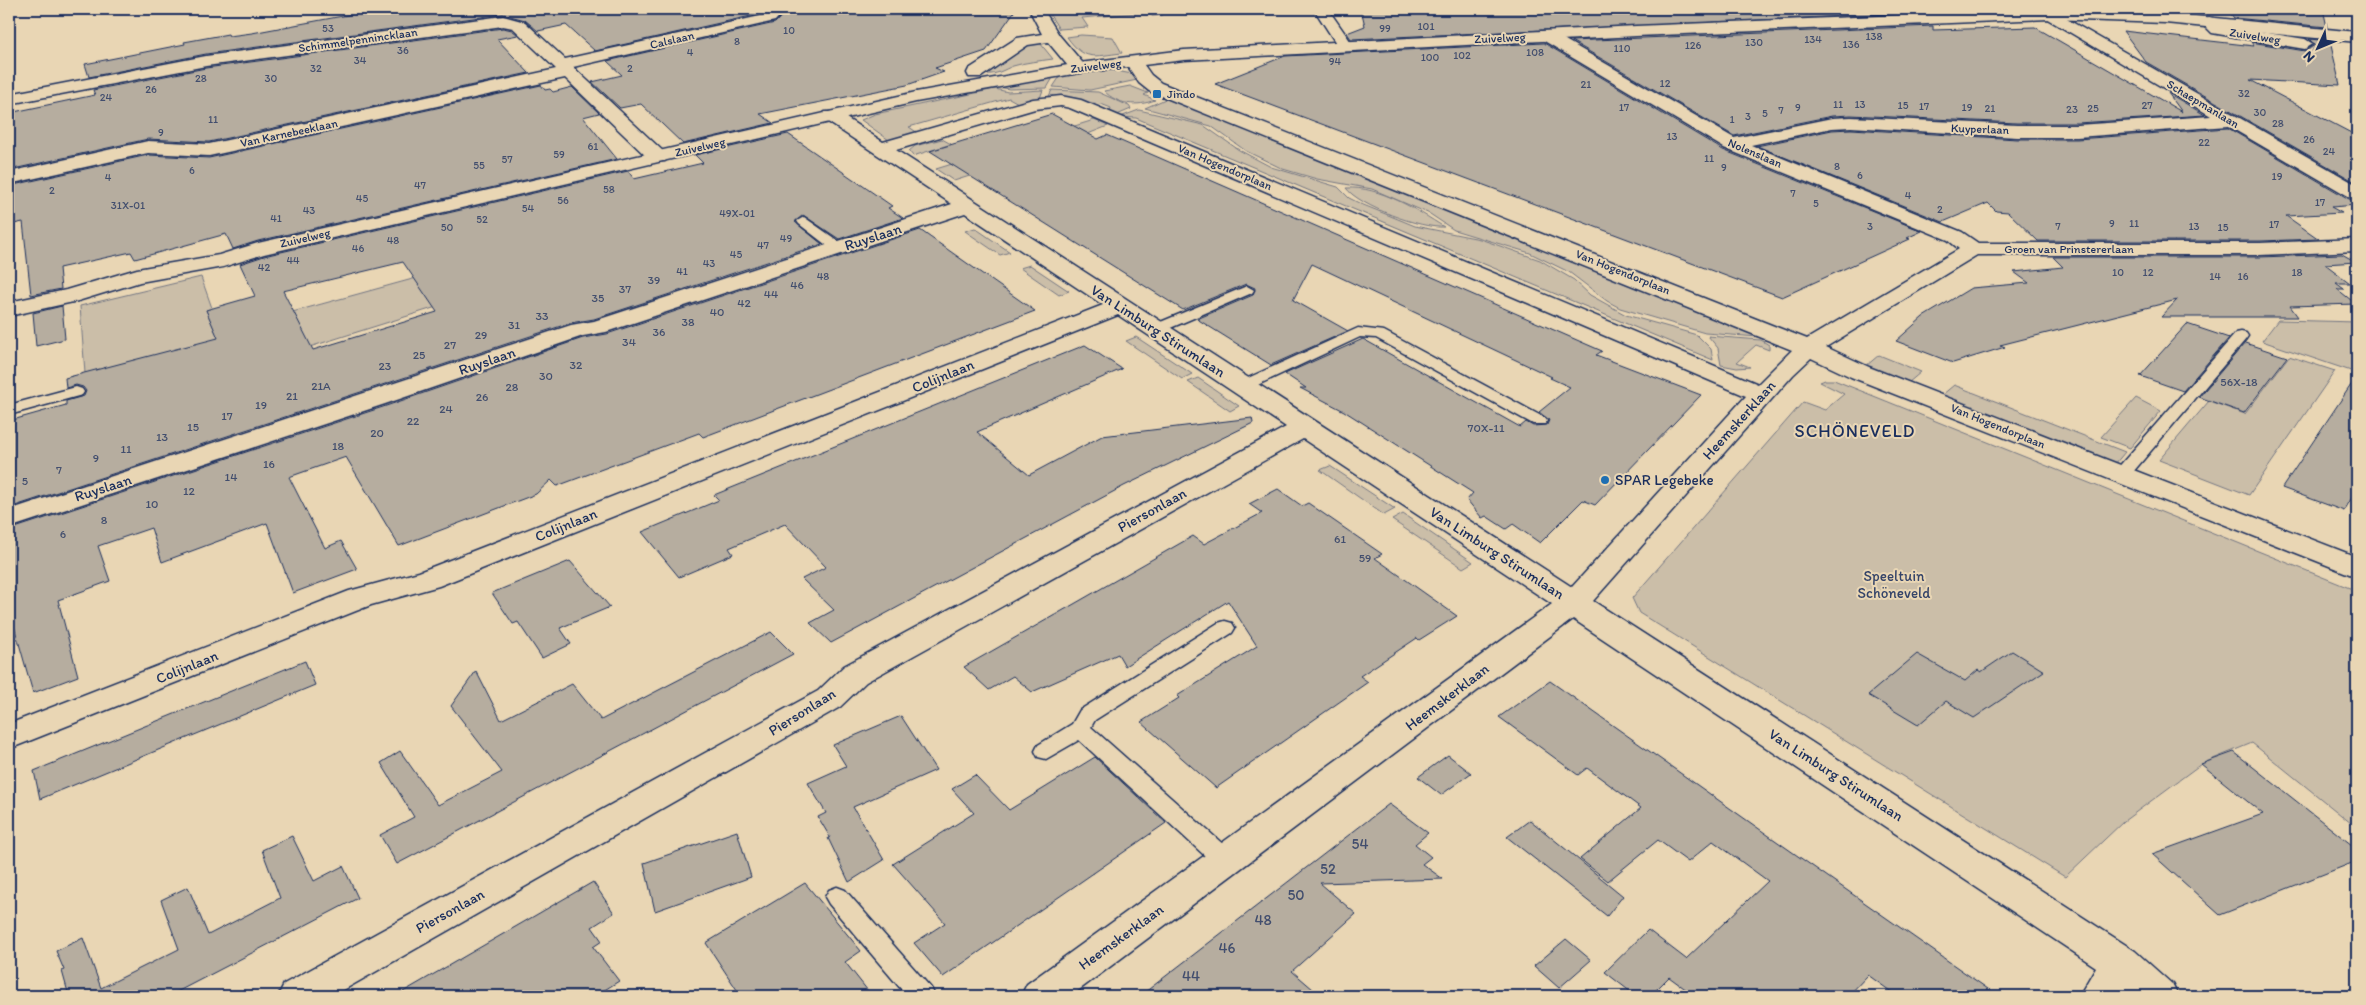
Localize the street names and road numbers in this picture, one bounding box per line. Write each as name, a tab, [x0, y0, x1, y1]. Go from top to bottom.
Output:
street label: Schimmelpennincklaan	[298, 25, 419, 55]
street label: Zuivelweg	[2229, 25, 2282, 47]
street label: Calslaan	[648, 28, 696, 52]
street label: Zuivelweg	[1474, 30, 1527, 46]
street label: Zuivelweg	[1070, 56, 1123, 76]
street label: Schaepmanlaan	[2164, 77, 2242, 131]
street label: Van Karnebeeklaan	[239, 116, 339, 150]
street label: Kuyperlaan	[1951, 121, 2010, 137]
street label: Zuivelweg	[673, 134, 727, 160]
street label: Nolenslaan	[1726, 135, 1785, 171]
street label: Van Hogendorplaan	[1176, 141, 1275, 193]
street label: Ruyslaan	[842, 219, 904, 255]
street label: Zuivelweg	[278, 225, 332, 251]
street label: Groen van Prinstererlaan	[2004, 242, 2134, 256]
street label: Van Hogendorplaan	[1574, 247, 1673, 298]
street label: Van Limburg Stirumlaan	[1087, 281, 1229, 382]
street label: Ruyslaan	[456, 343, 518, 379]
street label: Colijnlaan	[909, 355, 977, 397]
street label: Heemskerklaan	[1699, 376, 1780, 463]
street label: Van Hogendorplaan	[1949, 401, 2048, 452]
street label: Ruyslaan	[72, 470, 134, 506]
street label: Piersonlaan	[1115, 484, 1189, 536]
street label: Van Limburg Stirumlaan	[1426, 503, 1568, 604]
street label: Colijnlaan	[532, 504, 600, 546]
street label: Colijnlaan	[153, 646, 221, 688]
street label: Heemskerklaan	[1401, 659, 1493, 734]
street label: Piersonlaan	[765, 684, 839, 740]
street label: Van Limburg Stirumlaan	[1765, 725, 1907, 826]
street label: Piersonlaan	[413, 885, 487, 937]
street label: Heemskerklaan	[1075, 900, 1167, 974]

